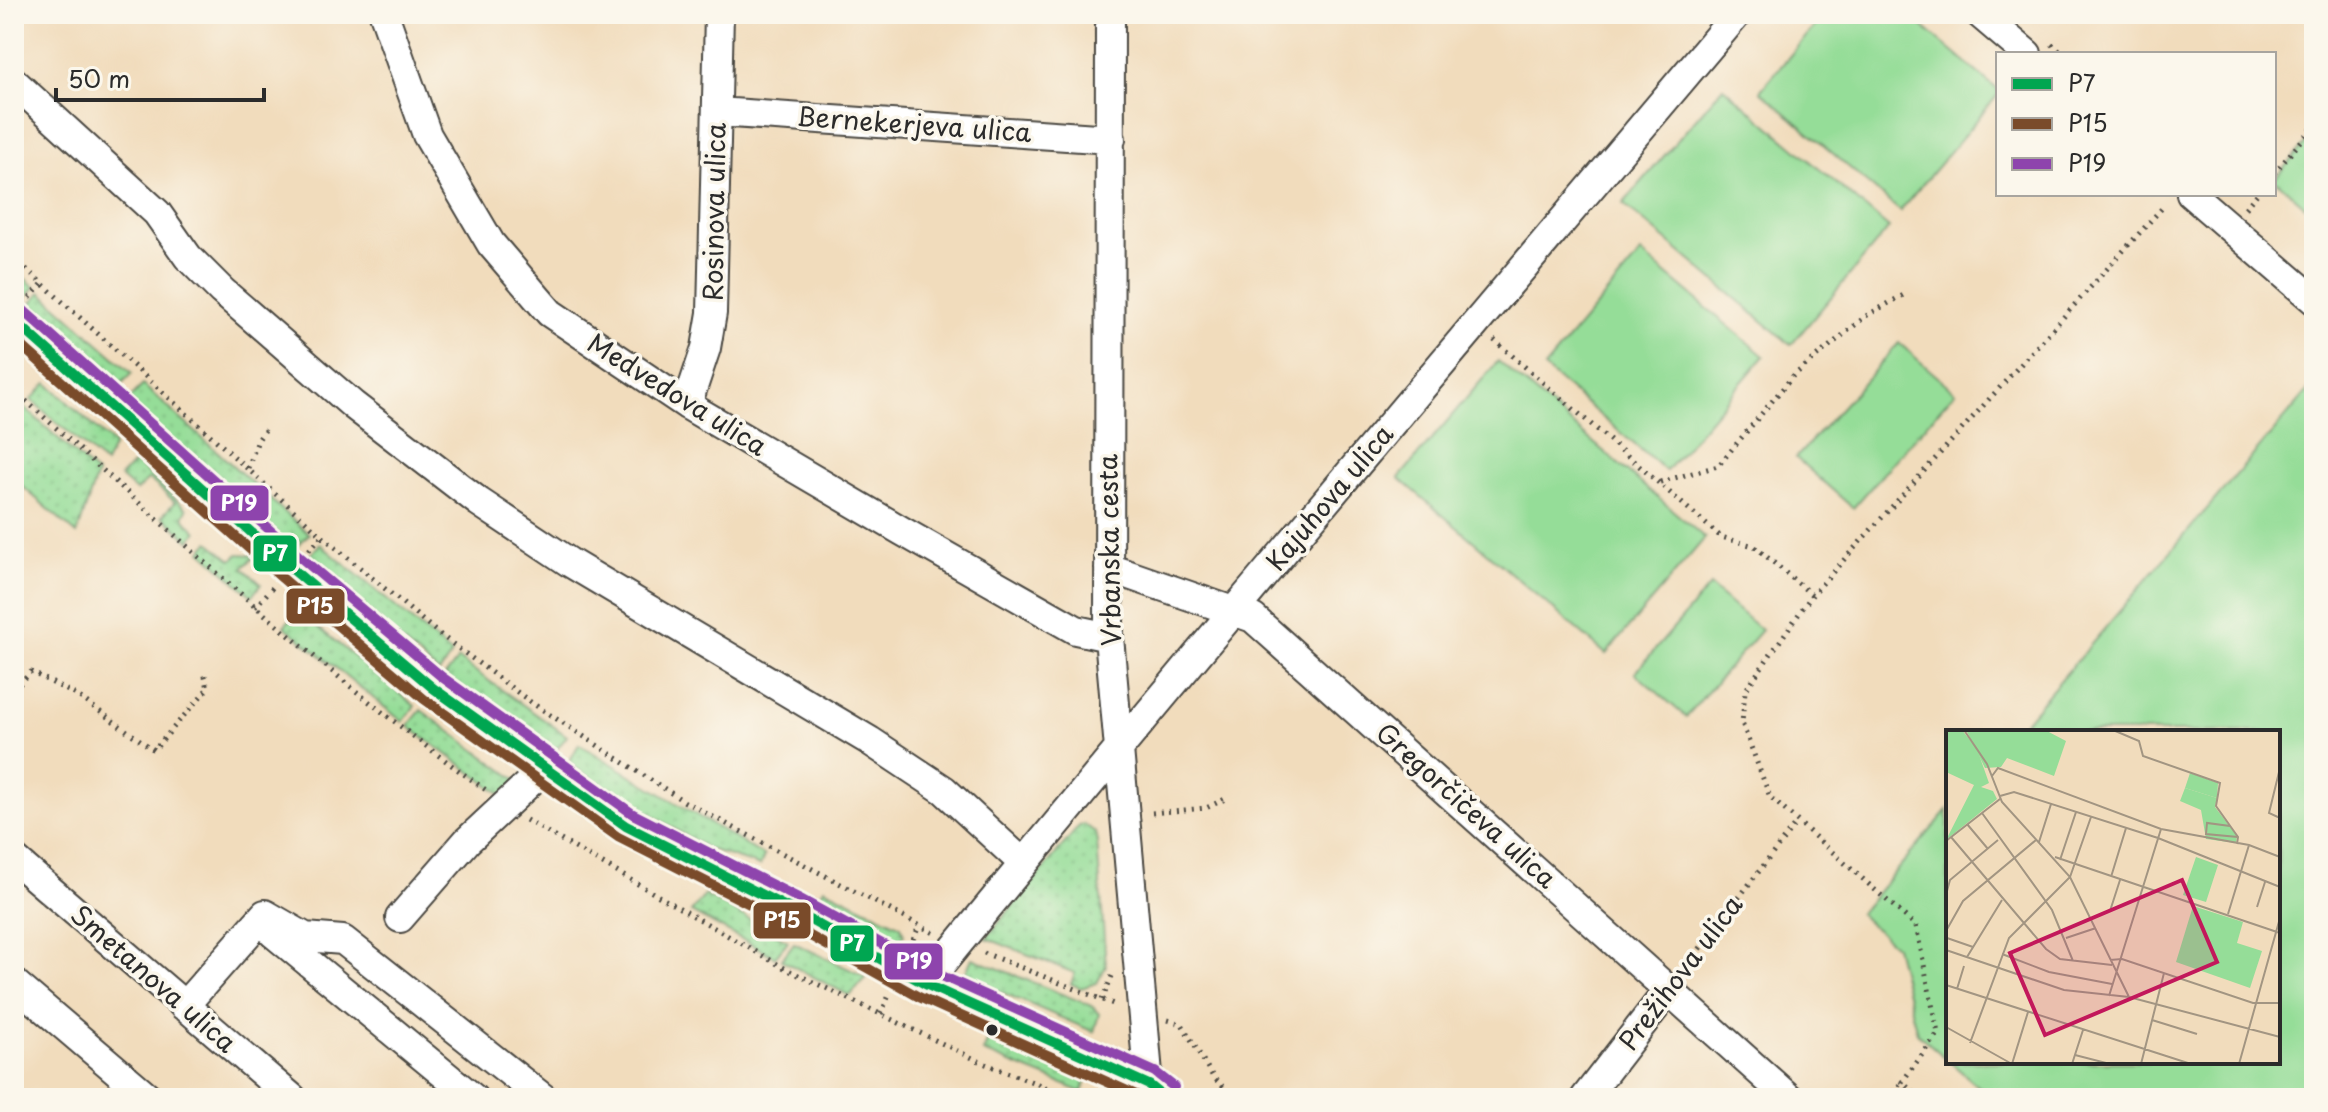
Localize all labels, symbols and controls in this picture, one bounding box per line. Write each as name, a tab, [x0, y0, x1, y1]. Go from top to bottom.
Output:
scale bar	[56, 52, 264, 102]
legend	[1996, 52, 2276, 196]
text: 50 m	[68, 60, 130, 96]
text: P7	[2068, 64, 2096, 100]
street label: Bernekerjeva ulica	[795, 96, 1033, 151]
text: P15	[2068, 104, 2108, 140]
street label: Rosinova ulica	[692, 122, 735, 301]
text: P19	[2068, 144, 2106, 180]
street label: Medvedova ulica	[581, 323, 776, 465]
street label: Kajuhova ulica	[1256, 415, 1402, 579]
street label: Vrbanska cesta	[1087, 453, 1130, 646]
line badge: P19	[209, 484, 270, 522]
text: P19	[221, 485, 257, 518]
line badge: P7	[252, 534, 298, 573]
text: P7	[262, 535, 288, 568]
line badge: P15	[285, 587, 346, 625]
text: P15	[296, 588, 334, 621]
street label: Gregorčičeva ulica	[1368, 713, 1566, 897]
inset map	[1946, 730, 2280, 1064]
street label: Prežihova ulica	[1608, 886, 1752, 1058]
street label: Smetanova ulica	[63, 895, 246, 1061]
line badge: P15	[752, 901, 812, 940]
text: P15	[763, 902, 801, 935]
line badge: P7	[829, 924, 875, 963]
text: P7	[839, 925, 865, 958]
line badge: P19	[883, 942, 944, 981]
text: P19	[896, 943, 932, 976]
unlabelled marker	[984, 1022, 1000, 1038]

